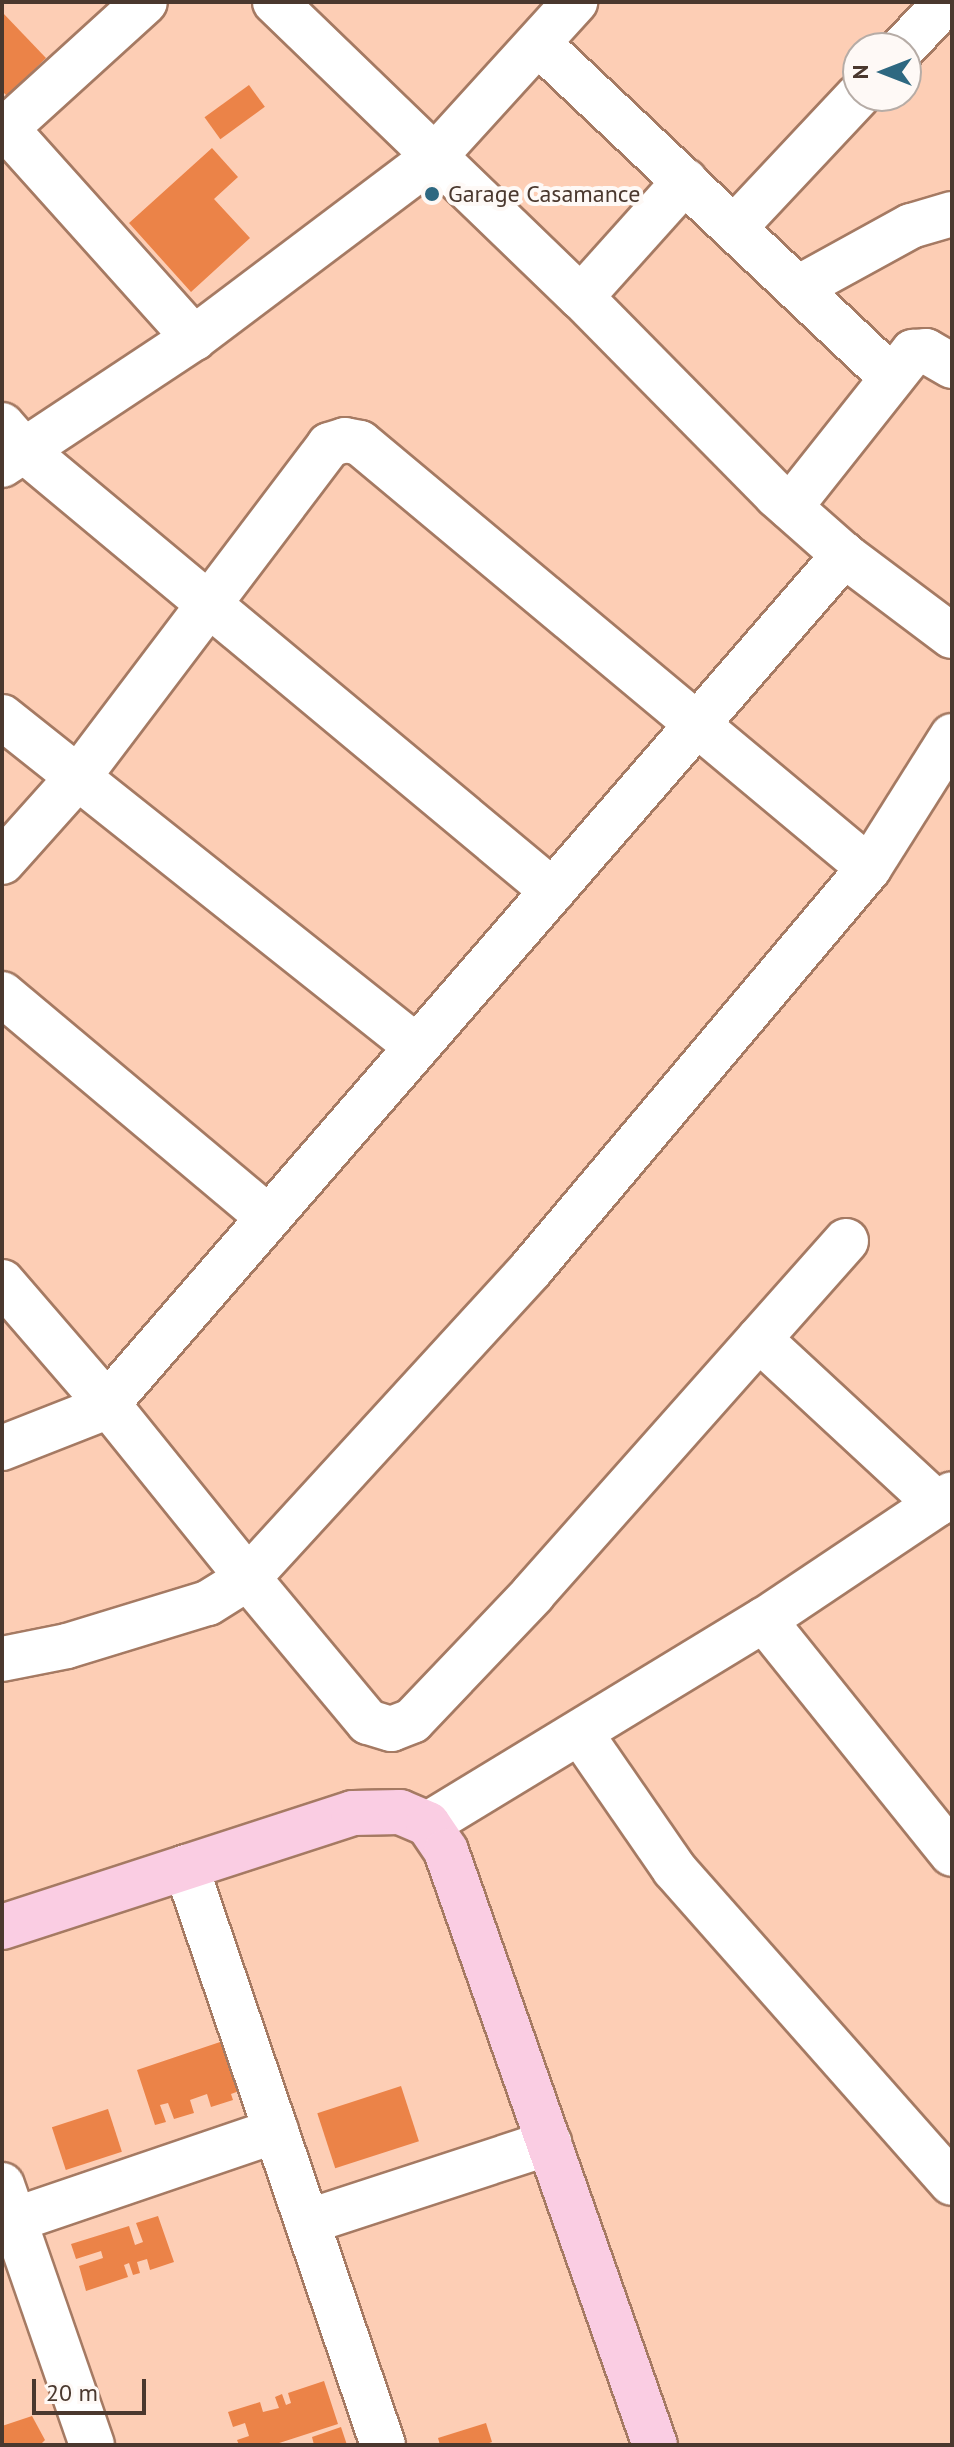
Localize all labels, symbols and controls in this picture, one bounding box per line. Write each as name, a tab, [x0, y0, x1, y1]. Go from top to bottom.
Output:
north arrow	[842, 32, 922, 112]
text: N	[846, 65, 874, 79]
place label: Garage Casamance	[448, 180, 640, 208]
marker: Garage Casamance	[423, 185, 441, 203]
scale bar	[36, 2363, 150, 2413]
text: 20 m	[46, 2377, 98, 2408]

